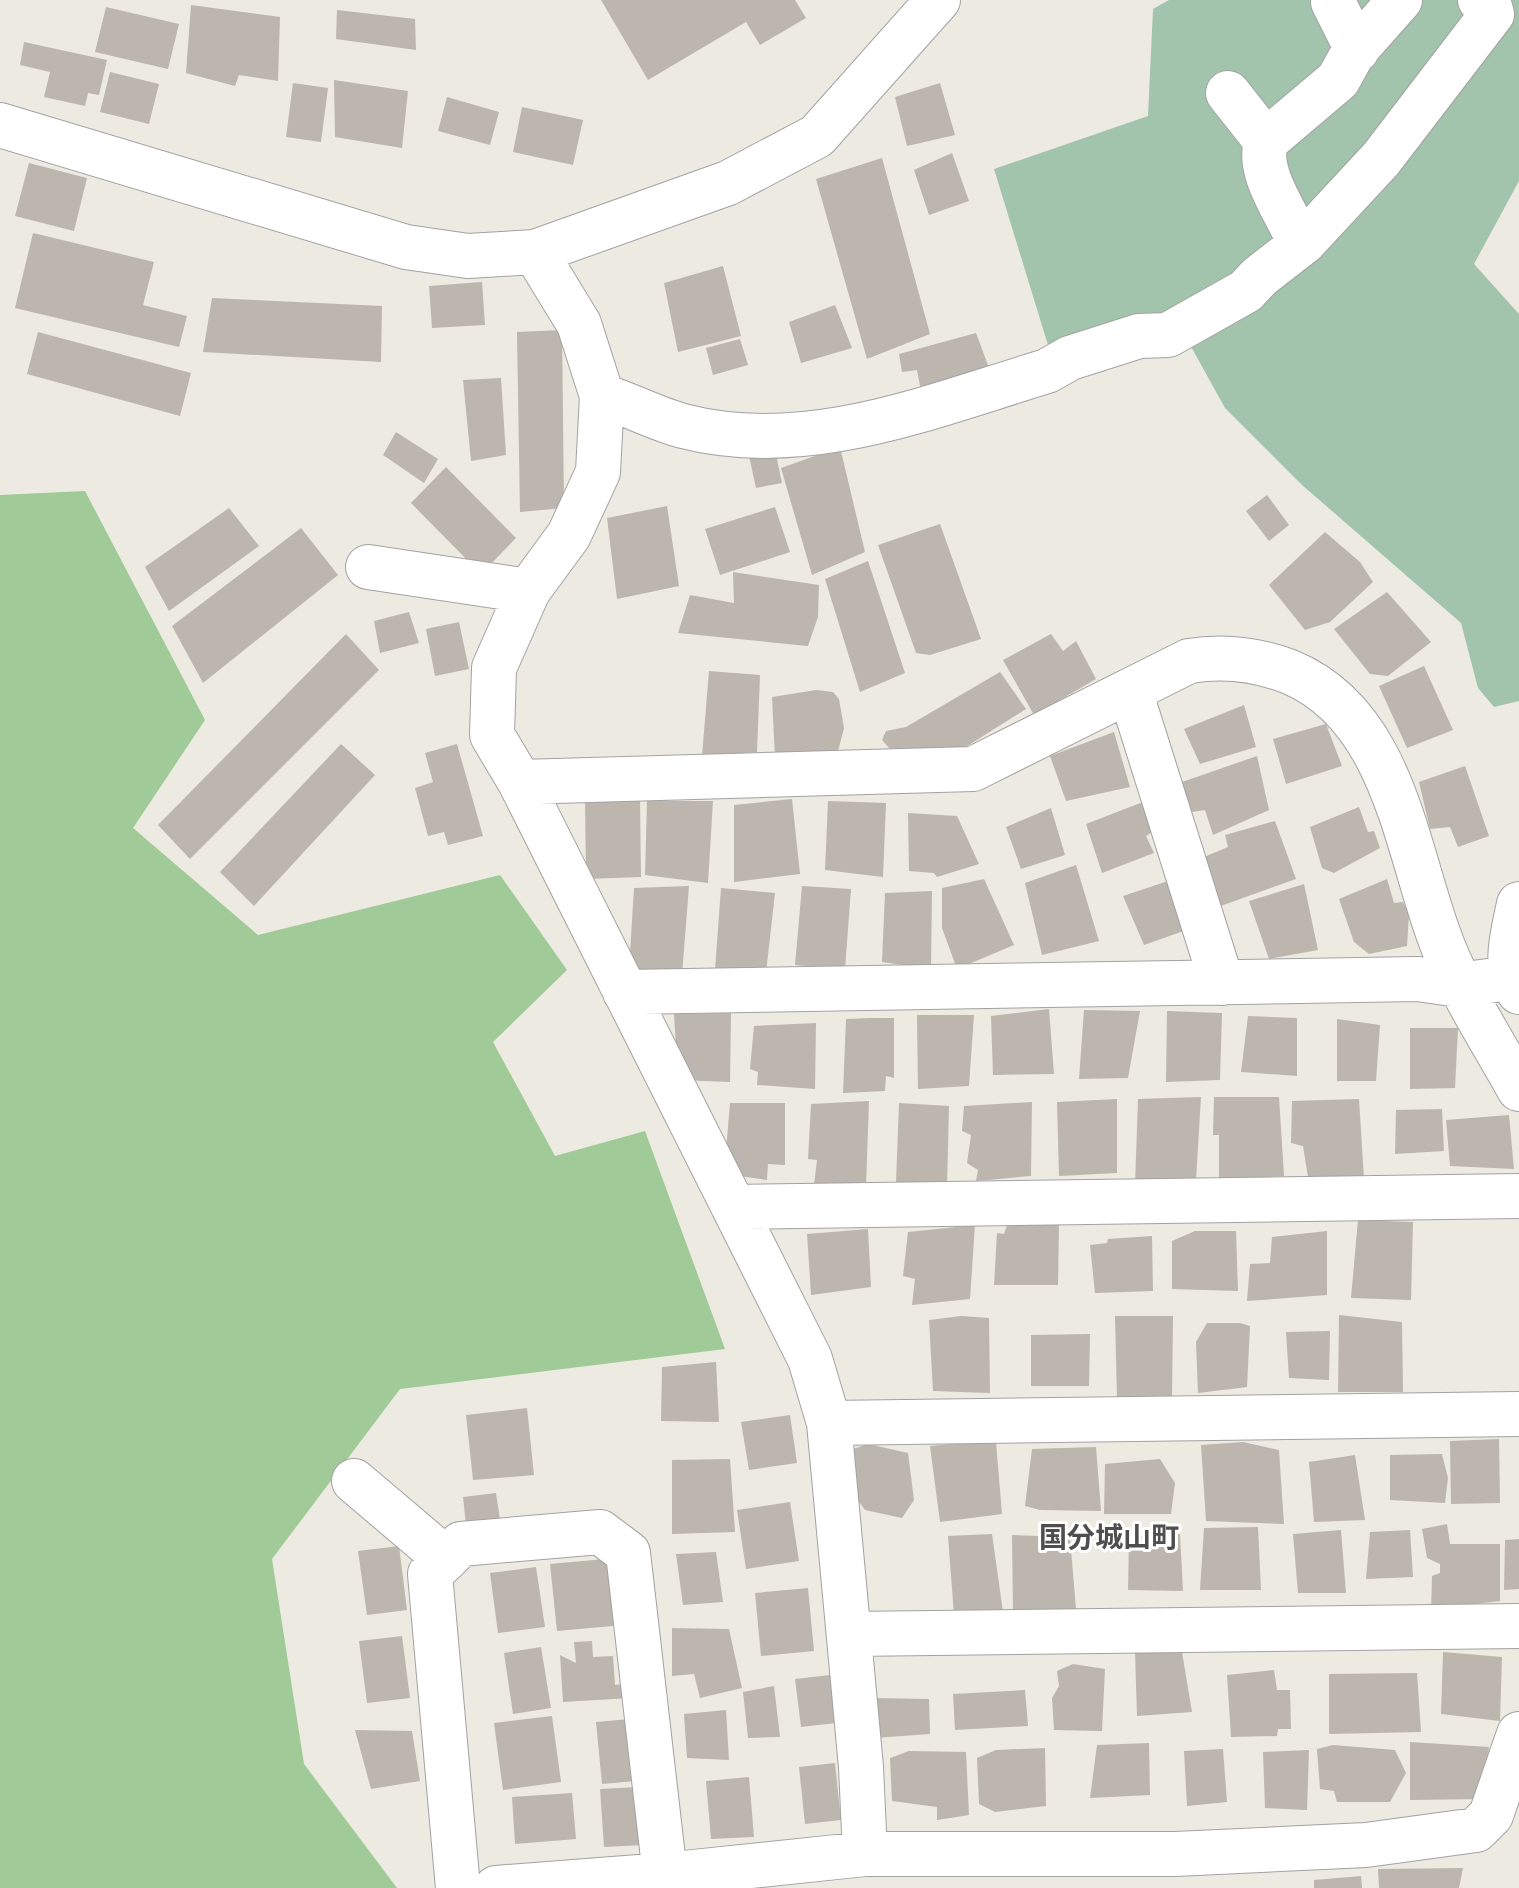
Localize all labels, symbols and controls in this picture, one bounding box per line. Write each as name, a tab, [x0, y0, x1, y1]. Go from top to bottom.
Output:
district label: 国分城山町	[1039, 1521, 1179, 1553]

